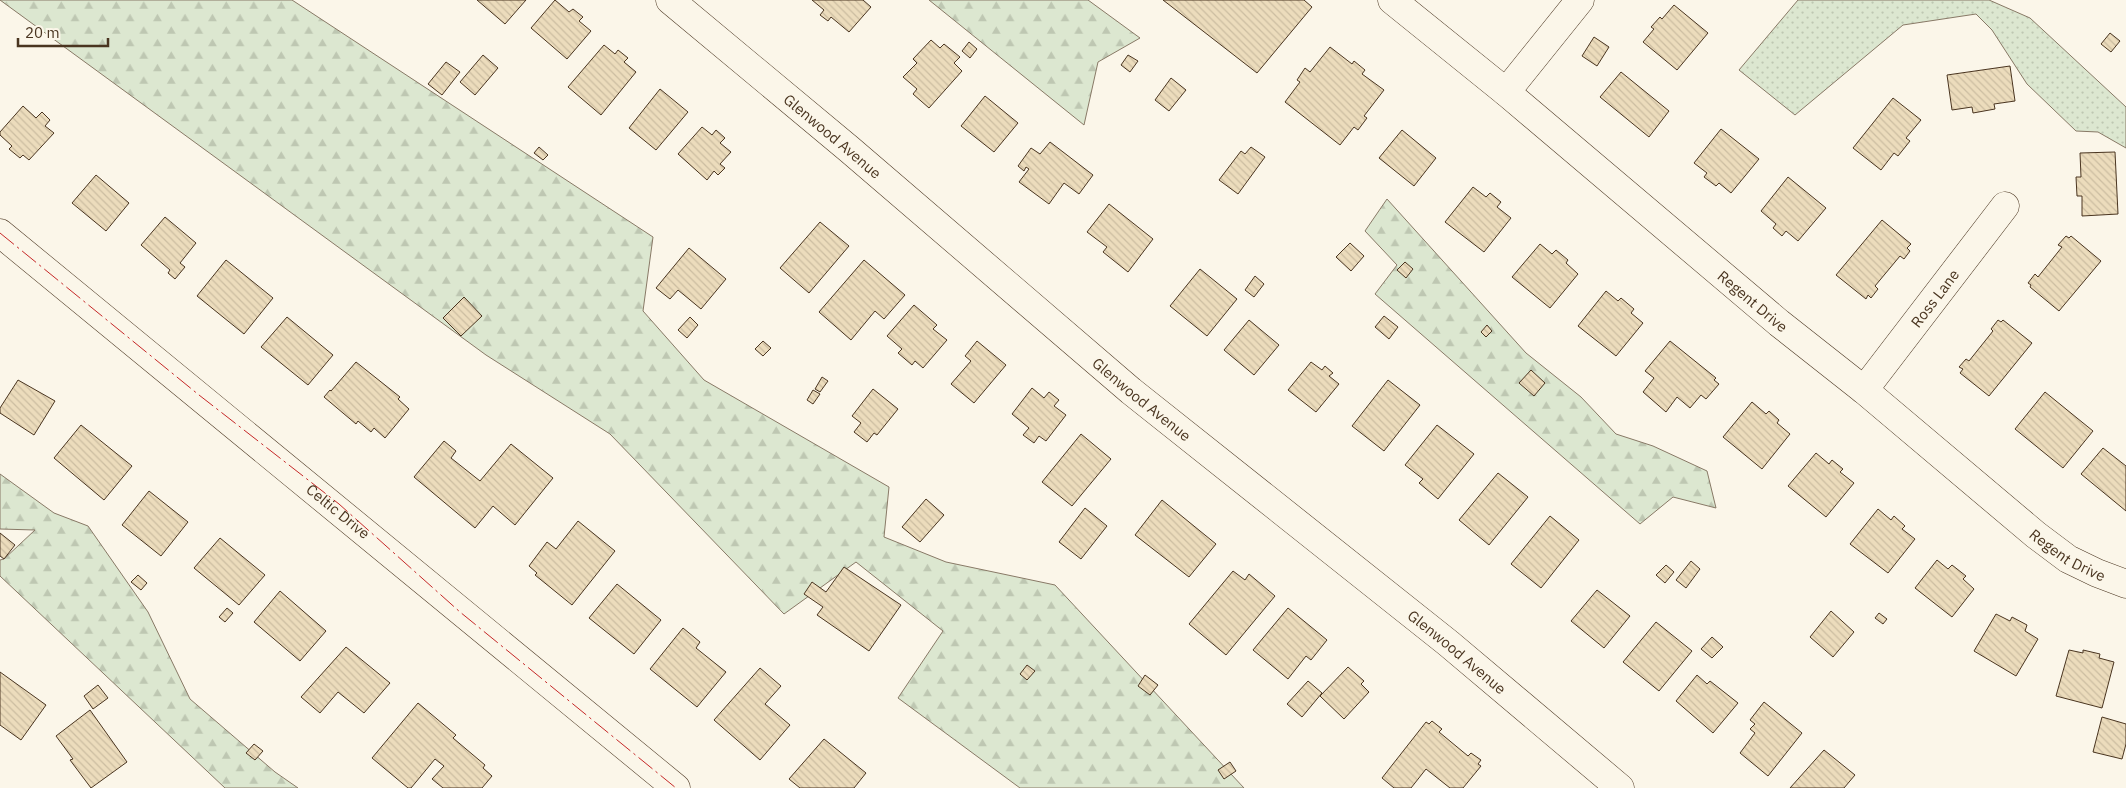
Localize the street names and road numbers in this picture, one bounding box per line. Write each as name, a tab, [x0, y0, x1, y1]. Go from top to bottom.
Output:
street label: Glenwood Avenue	[780, 89, 886, 182]
street label: Ross Lane	[1906, 265, 1963, 331]
street label: Regent Drive	[1714, 266, 1792, 336]
street label: Glenwood Avenue	[1089, 353, 1195, 445]
street label: Celtic Drive	[303, 479, 374, 543]
street label: Regent Drive	[2026, 524, 2108, 585]
street label: Glenwood Avenue	[1404, 605, 1510, 698]

